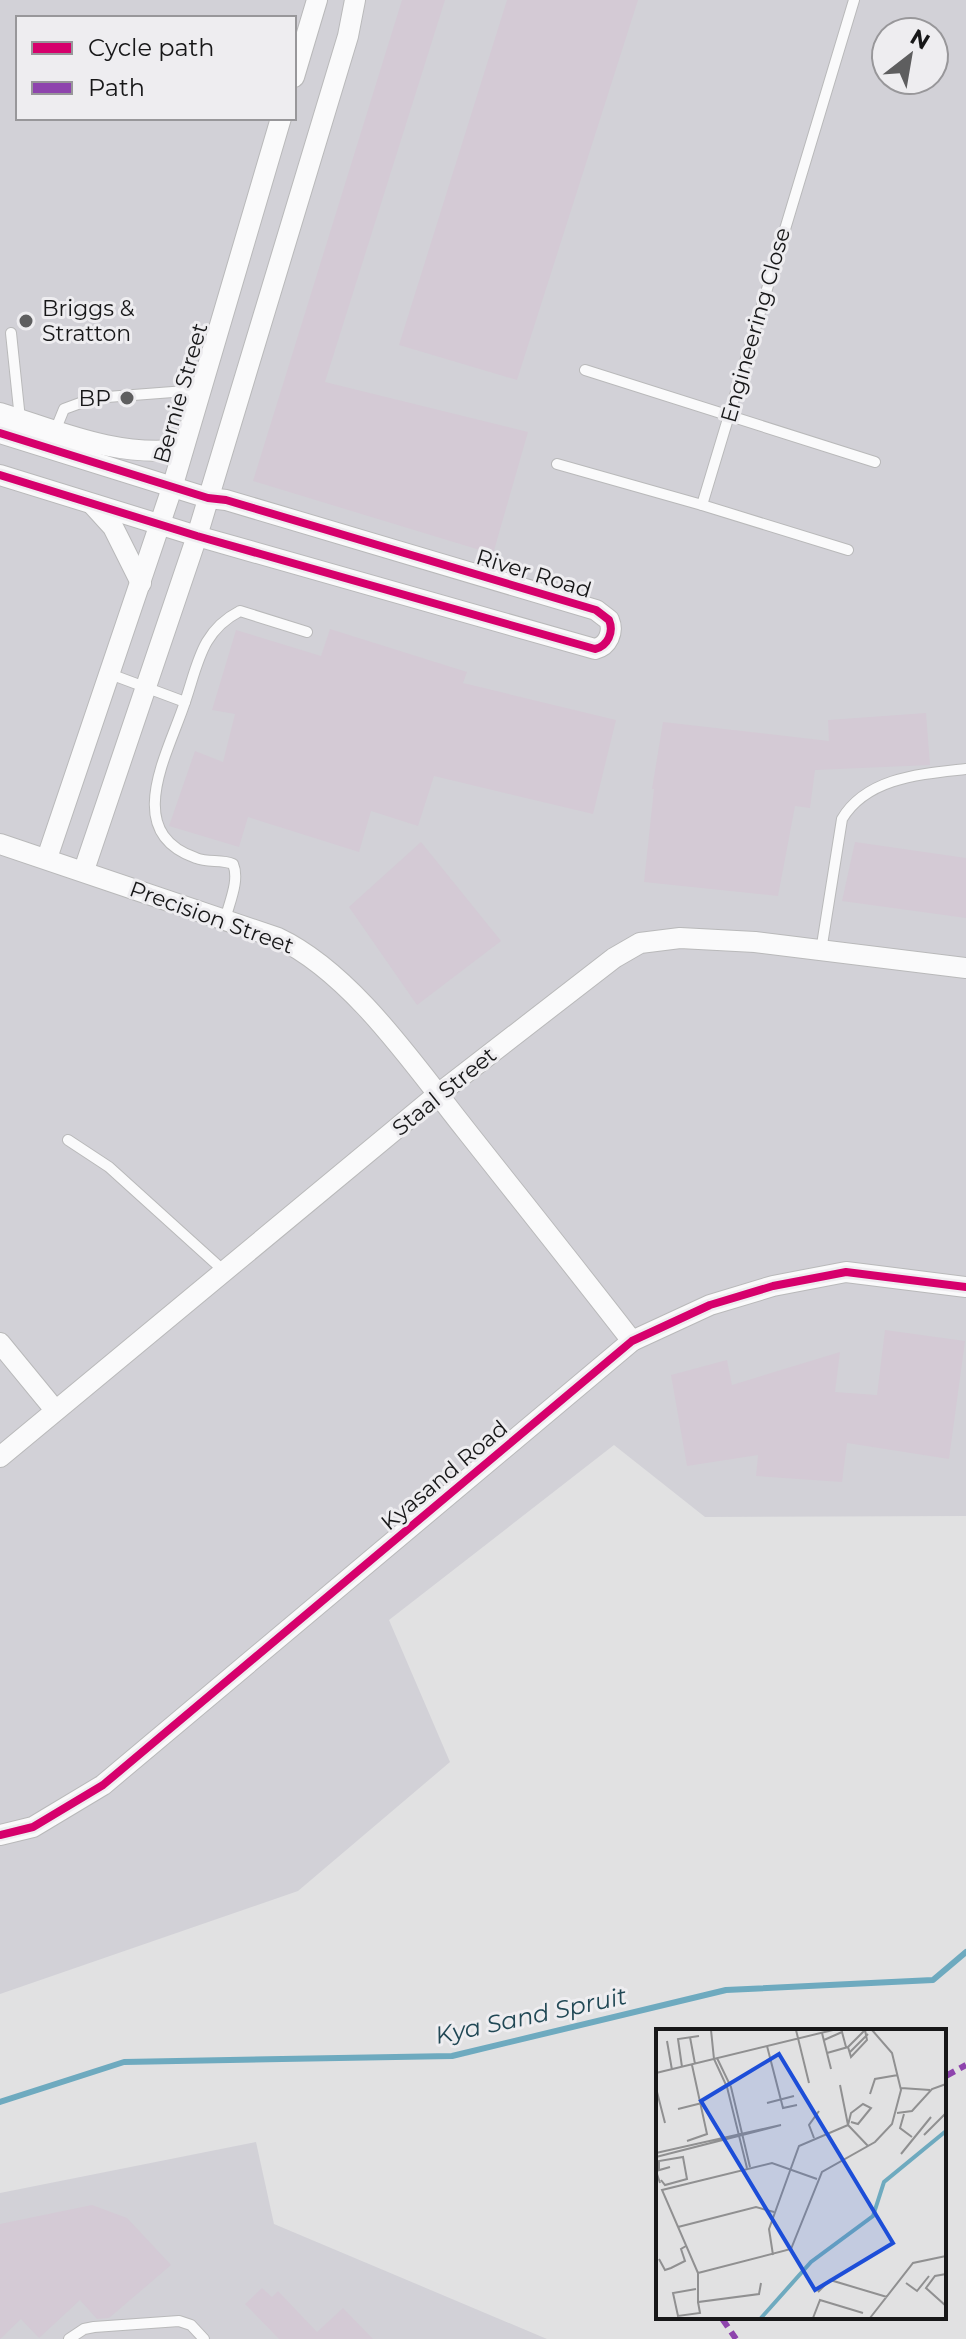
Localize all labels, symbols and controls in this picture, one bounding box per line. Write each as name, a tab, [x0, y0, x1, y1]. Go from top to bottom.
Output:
legend	[16, 16, 296, 120]
north arrow	[870, 16, 950, 96]
text: N	[905, 23, 935, 55]
text: Cycle path	[88, 33, 215, 62]
text: Path	[88, 73, 145, 102]
street label: Engineering Close	[715, 225, 796, 426]
place label: Briggs & Stratton	[42, 295, 135, 347]
marker: Briggs & Stratton	[17, 312, 35, 330]
street label: Bernie Street	[148, 320, 213, 466]
place label: BP	[79, 385, 111, 412]
marker: BP	[118, 389, 136, 407]
street label: River Road	[473, 543, 595, 604]
street label: Precision Street	[126, 875, 298, 960]
street label: Staal Street	[387, 1041, 502, 1142]
street label: Kyasand Road	[376, 1415, 513, 1536]
water label: Kya Sand Spruit	[432, 1981, 630, 2050]
inset map	[656, 2029, 946, 2319]

